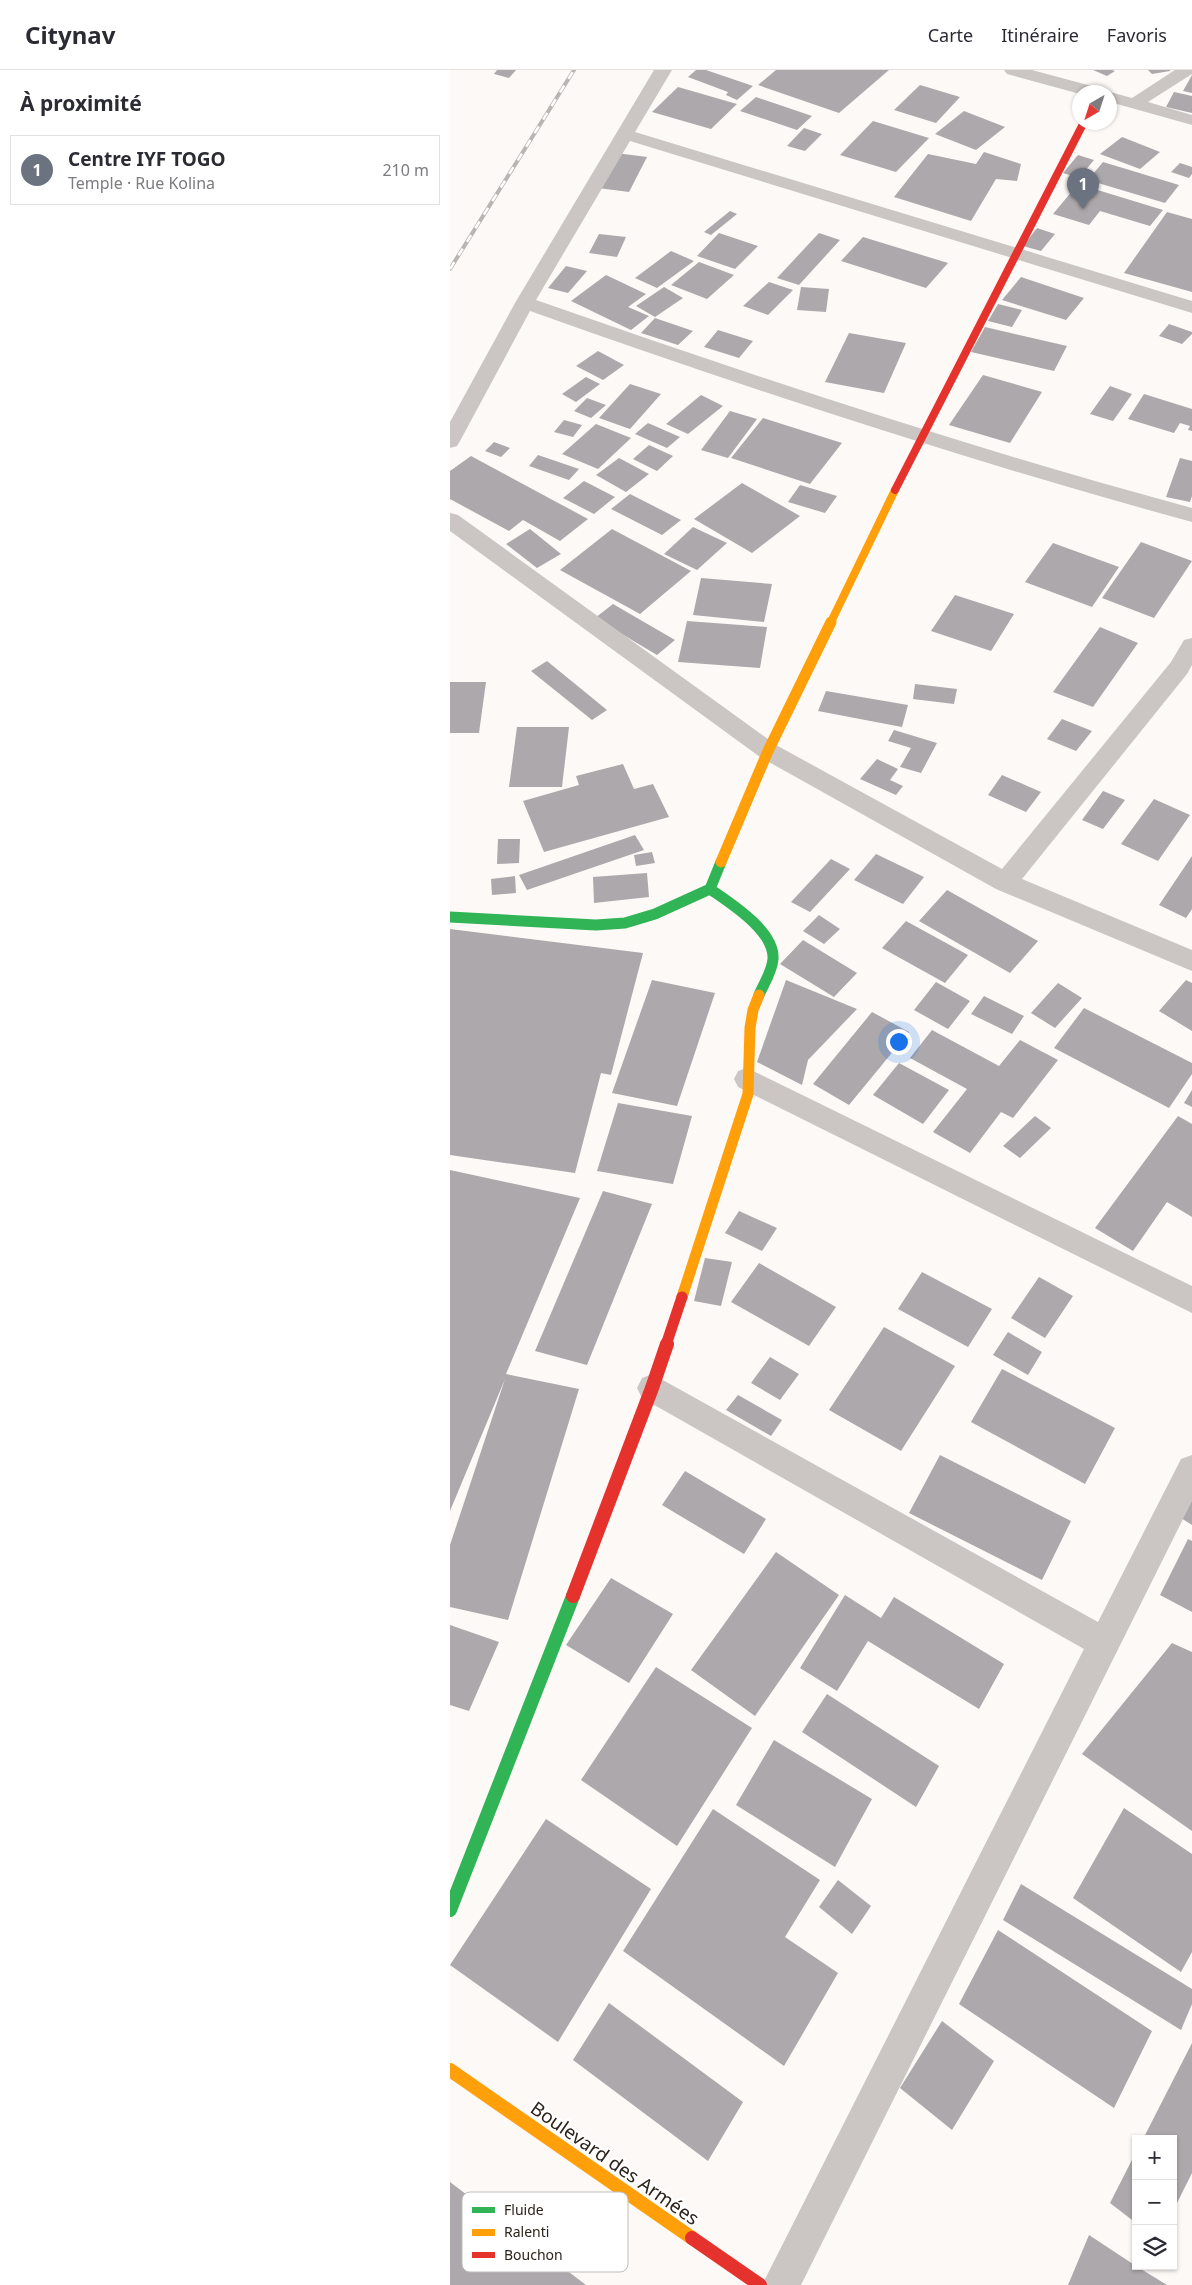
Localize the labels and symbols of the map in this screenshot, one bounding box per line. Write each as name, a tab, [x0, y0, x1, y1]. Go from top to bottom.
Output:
north arrow	[1072, 85, 1117, 130]
pin: 1	[1067, 168, 1099, 209]
your location	[886, 1029, 912, 1055]
street label: Boulevard des Armées	[526, 2095, 704, 2231]
legend	[462, 2192, 628, 2272]
text: Fluide	[504, 2200, 544, 2219]
text: Ralenti	[504, 2222, 549, 2241]
text: Bouchon	[504, 2245, 563, 2264]

